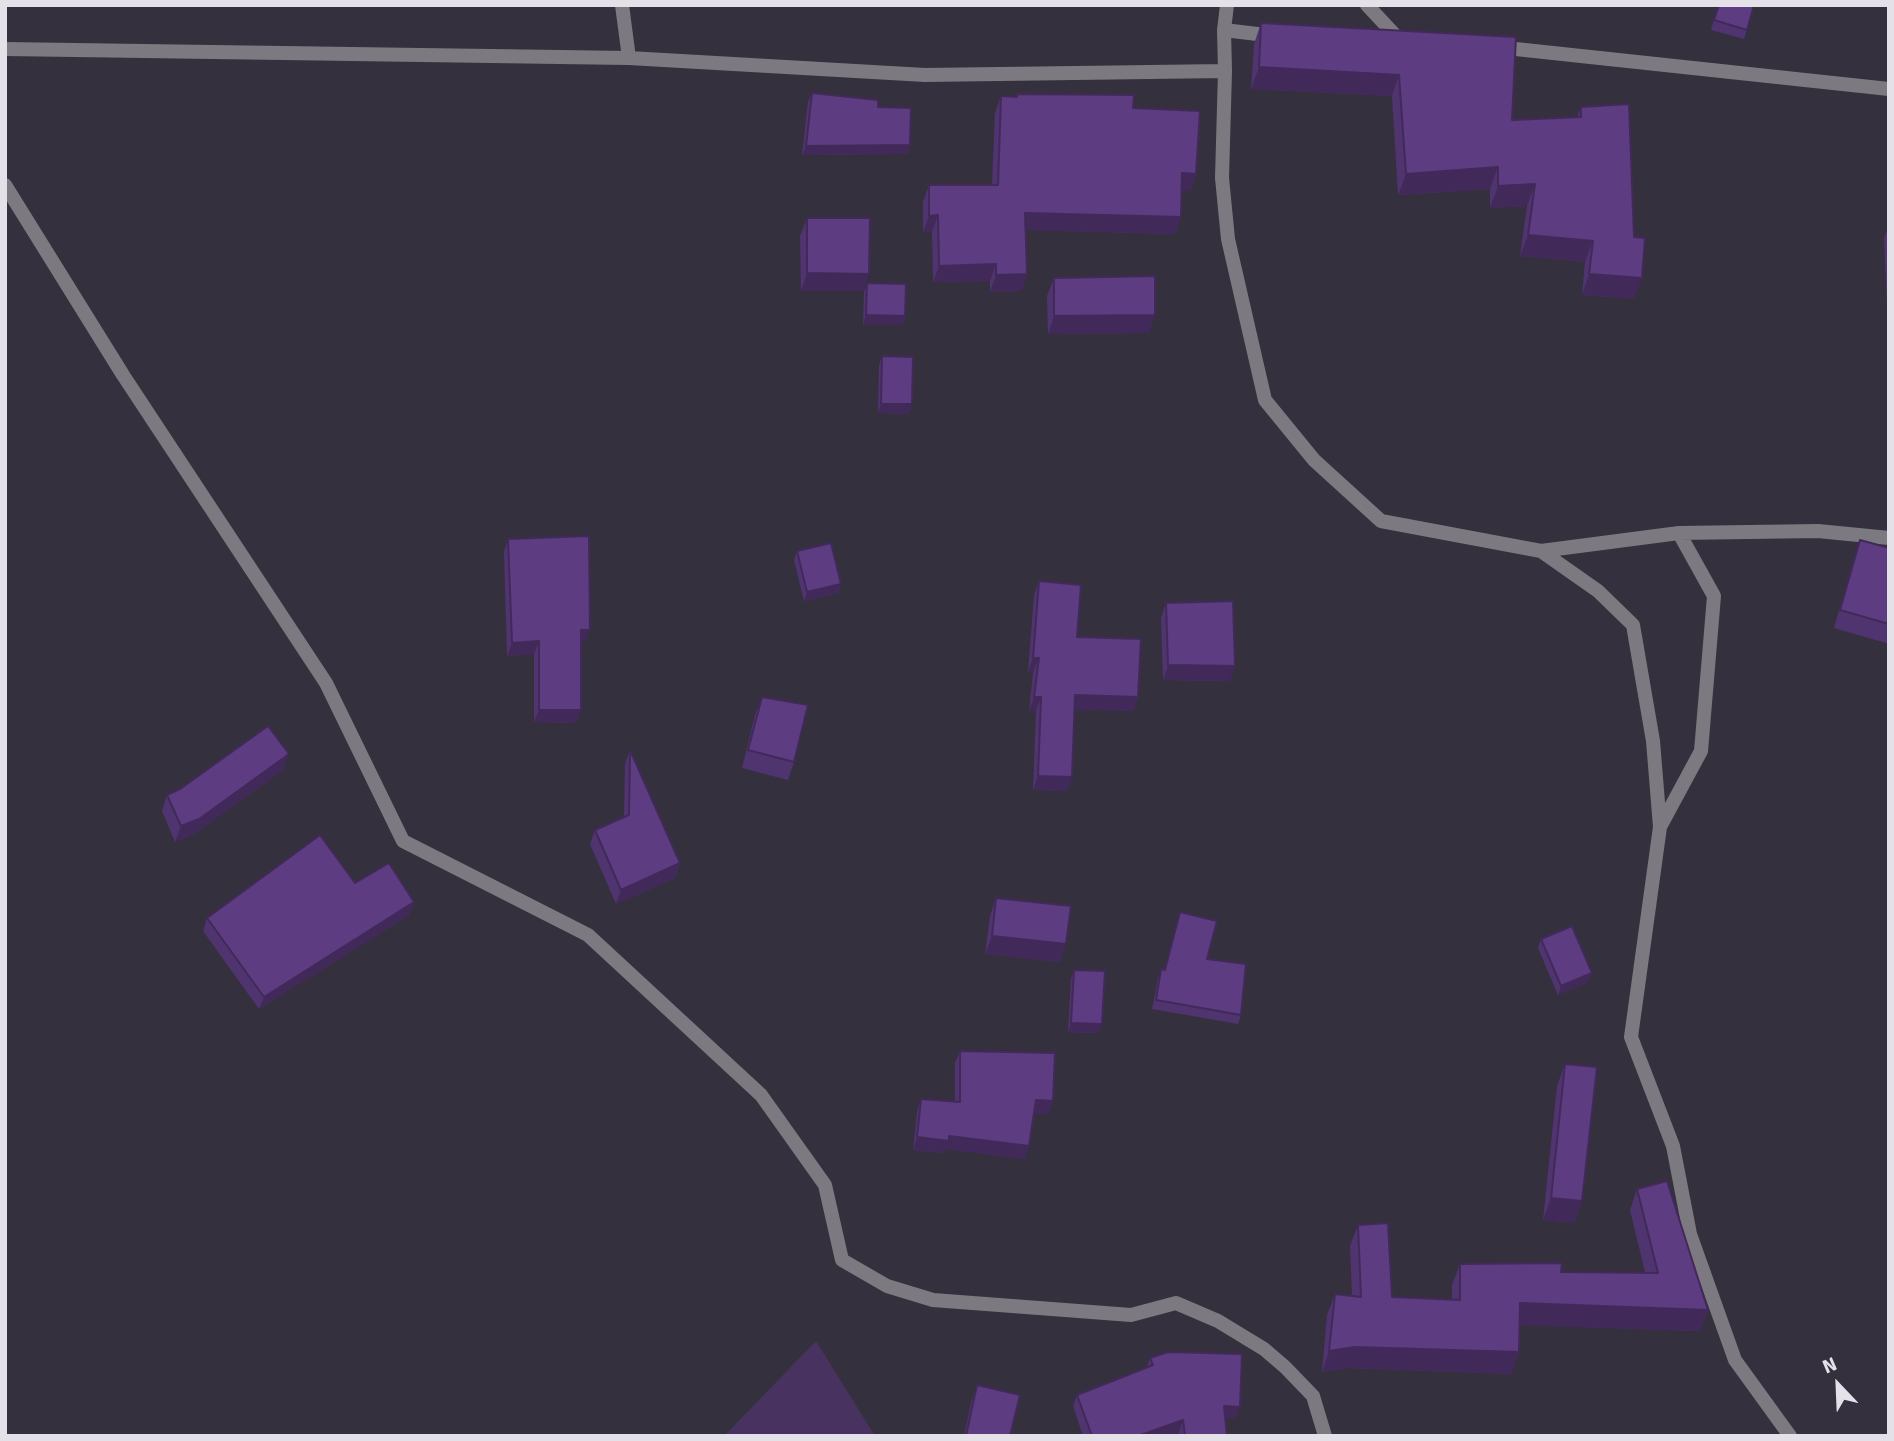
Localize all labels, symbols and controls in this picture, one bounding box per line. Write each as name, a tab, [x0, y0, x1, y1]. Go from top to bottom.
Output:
north arrow	[1803, 1350, 1873, 1420]
text: N	[1819, 1352, 1841, 1379]

